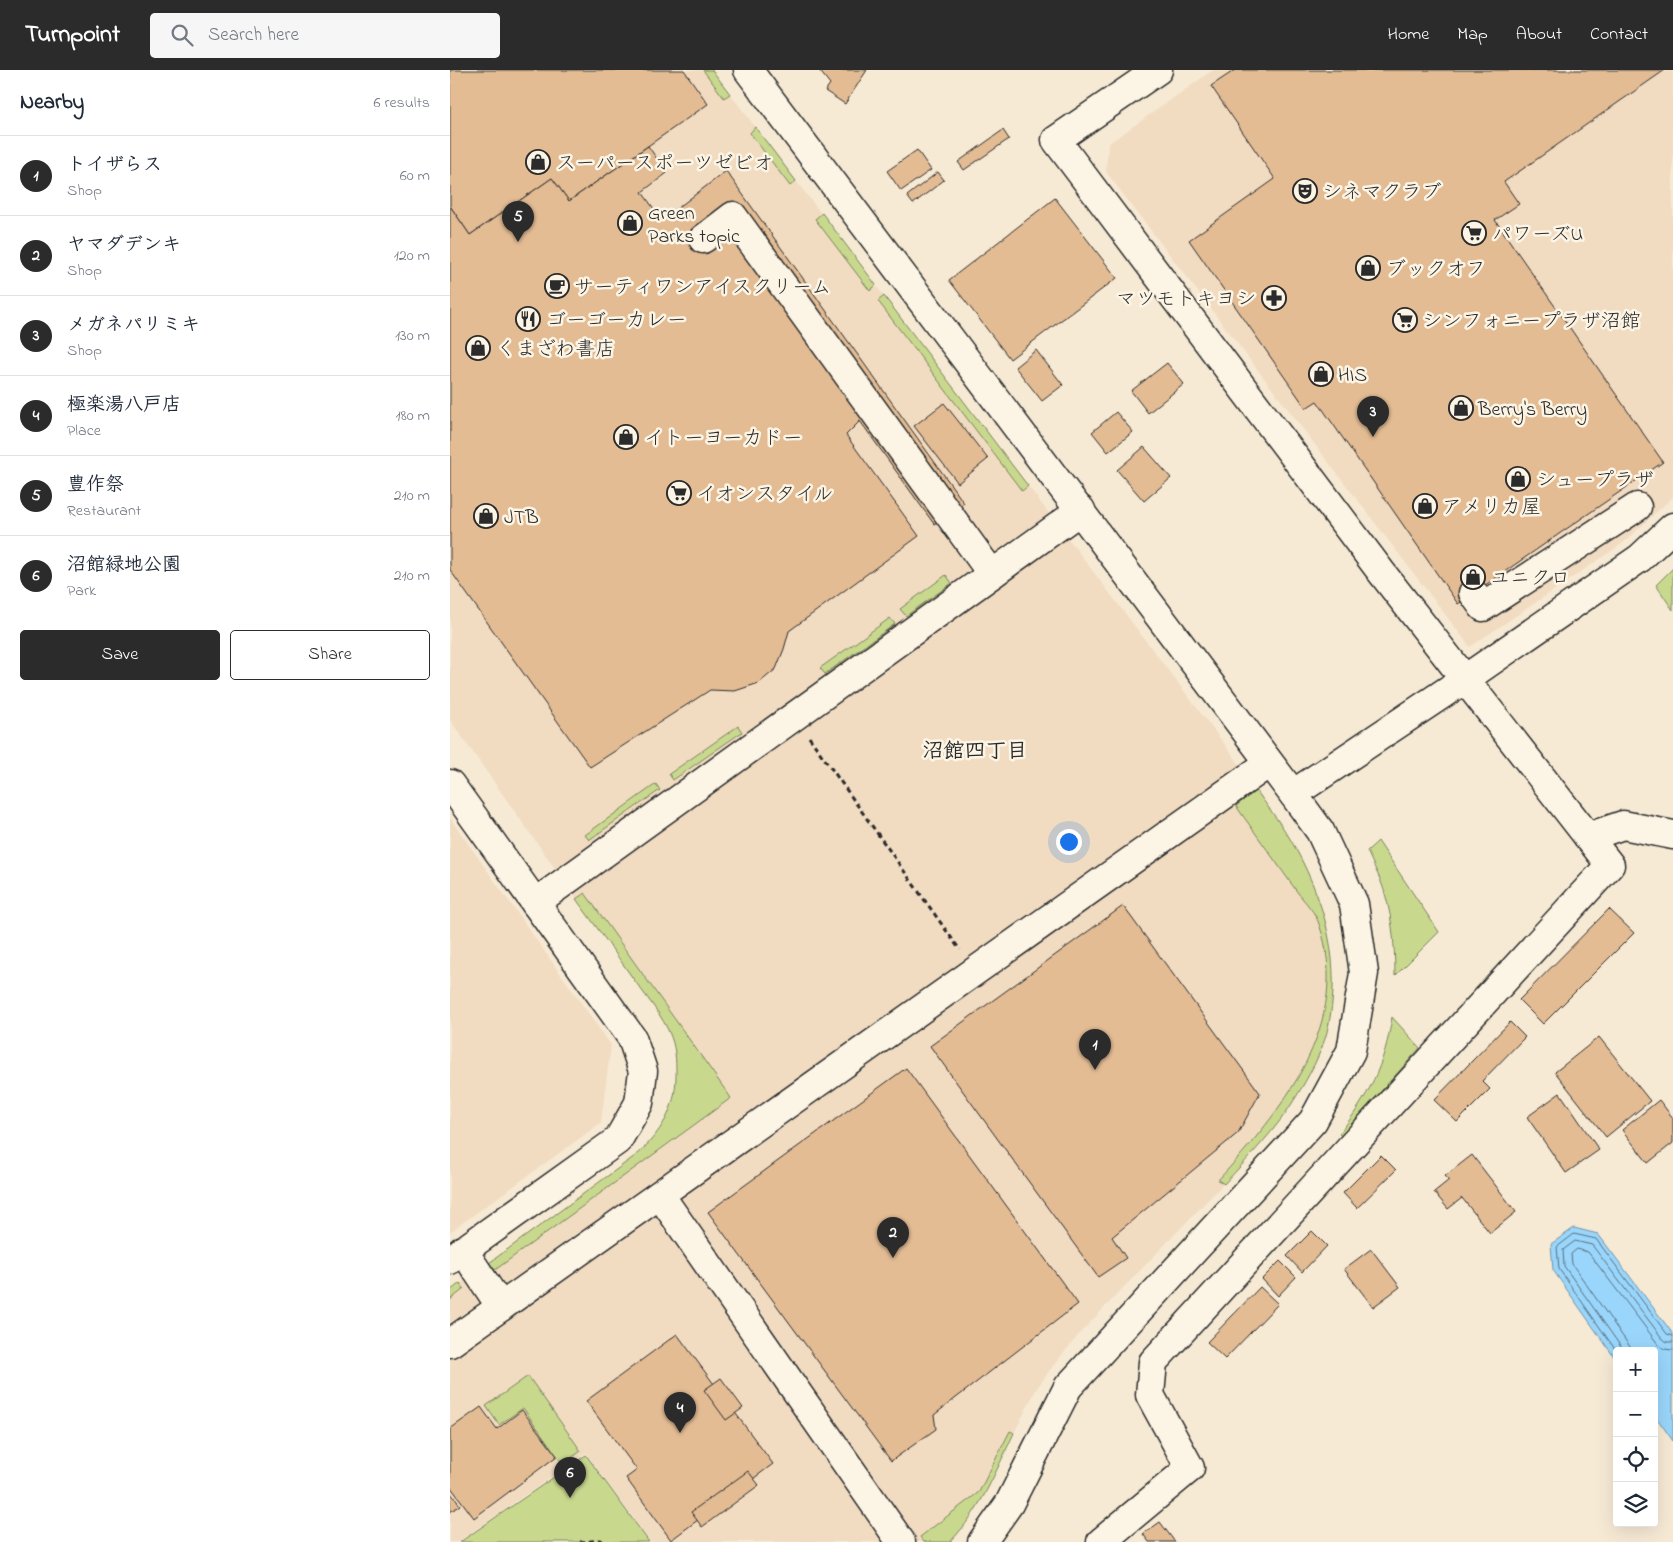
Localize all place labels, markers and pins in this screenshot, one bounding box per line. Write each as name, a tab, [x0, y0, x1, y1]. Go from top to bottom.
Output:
shop icon: スーパースポーツゼビオ	[525, 149, 551, 175]
place label: スーパースポーツゼビオ	[556, 150, 774, 179]
theatre icon: シネマクラブ	[1292, 178, 1318, 204]
place label: シネマクラブ	[1322, 179, 1442, 208]
place label: Green Parks topic	[648, 200, 740, 252]
pin: 5	[502, 201, 534, 242]
shop icon: Green Parks topic	[617, 210, 643, 236]
supermarket icon: パワーズU	[1461, 220, 1487, 246]
place label: パワーズU	[1492, 221, 1583, 250]
shop icon: ブックオフ	[1355, 255, 1381, 281]
place label: ブックオフ	[1386, 256, 1486, 285]
cafe icon: サーティワンアイスクリーム	[544, 273, 570, 299]
place label: サーティワンアイスクリーム	[574, 274, 831, 303]
pharmacy icon: マツモトキヨシ	[1261, 285, 1287, 311]
place label: マツモトキヨシ	[1116, 286, 1256, 315]
restaurant icon: ゴーゴーカレー	[515, 306, 541, 332]
place label: ゴーゴーカレー	[546, 307, 687, 336]
supermarket icon: シンフォニープラザ沼館	[1392, 307, 1418, 333]
place label: シンフォニープラザ沼館	[1422, 308, 1641, 337]
shop icon: くまざわ書店	[465, 335, 491, 361]
place label: くまざわ書店	[496, 336, 615, 365]
shop icon: HIS	[1308, 361, 1334, 387]
place label: HIS	[1338, 362, 1367, 391]
shop icon: Berry's Berry	[1448, 395, 1474, 421]
pin: 3	[1357, 396, 1389, 437]
place label: Berry's Berry	[1477, 396, 1587, 425]
shop icon: イトーヨーカドー	[613, 424, 639, 450]
place label: イトーヨーカドー	[644, 425, 803, 454]
shop icon: シュープラザ	[1505, 466, 1531, 492]
place label: シュープラザ	[1536, 467, 1654, 496]
supermarket icon: イオンスタイル	[666, 480, 692, 506]
place label: イオンスタイル	[696, 481, 834, 510]
shop icon: アメリカ屋	[1412, 493, 1438, 519]
place label: アメリカ屋	[1442, 494, 1541, 523]
shop icon: JTB	[473, 503, 499, 529]
place label: JTB	[504, 504, 539, 533]
shop icon: ユニクロ	[1460, 564, 1486, 590]
place label: ユニクロ	[1490, 565, 1570, 594]
pin: 1	[1079, 1029, 1111, 1070]
pin: 2	[877, 1217, 909, 1258]
pin: 4	[664, 1392, 696, 1433]
pin: 6	[554, 1457, 586, 1498]

